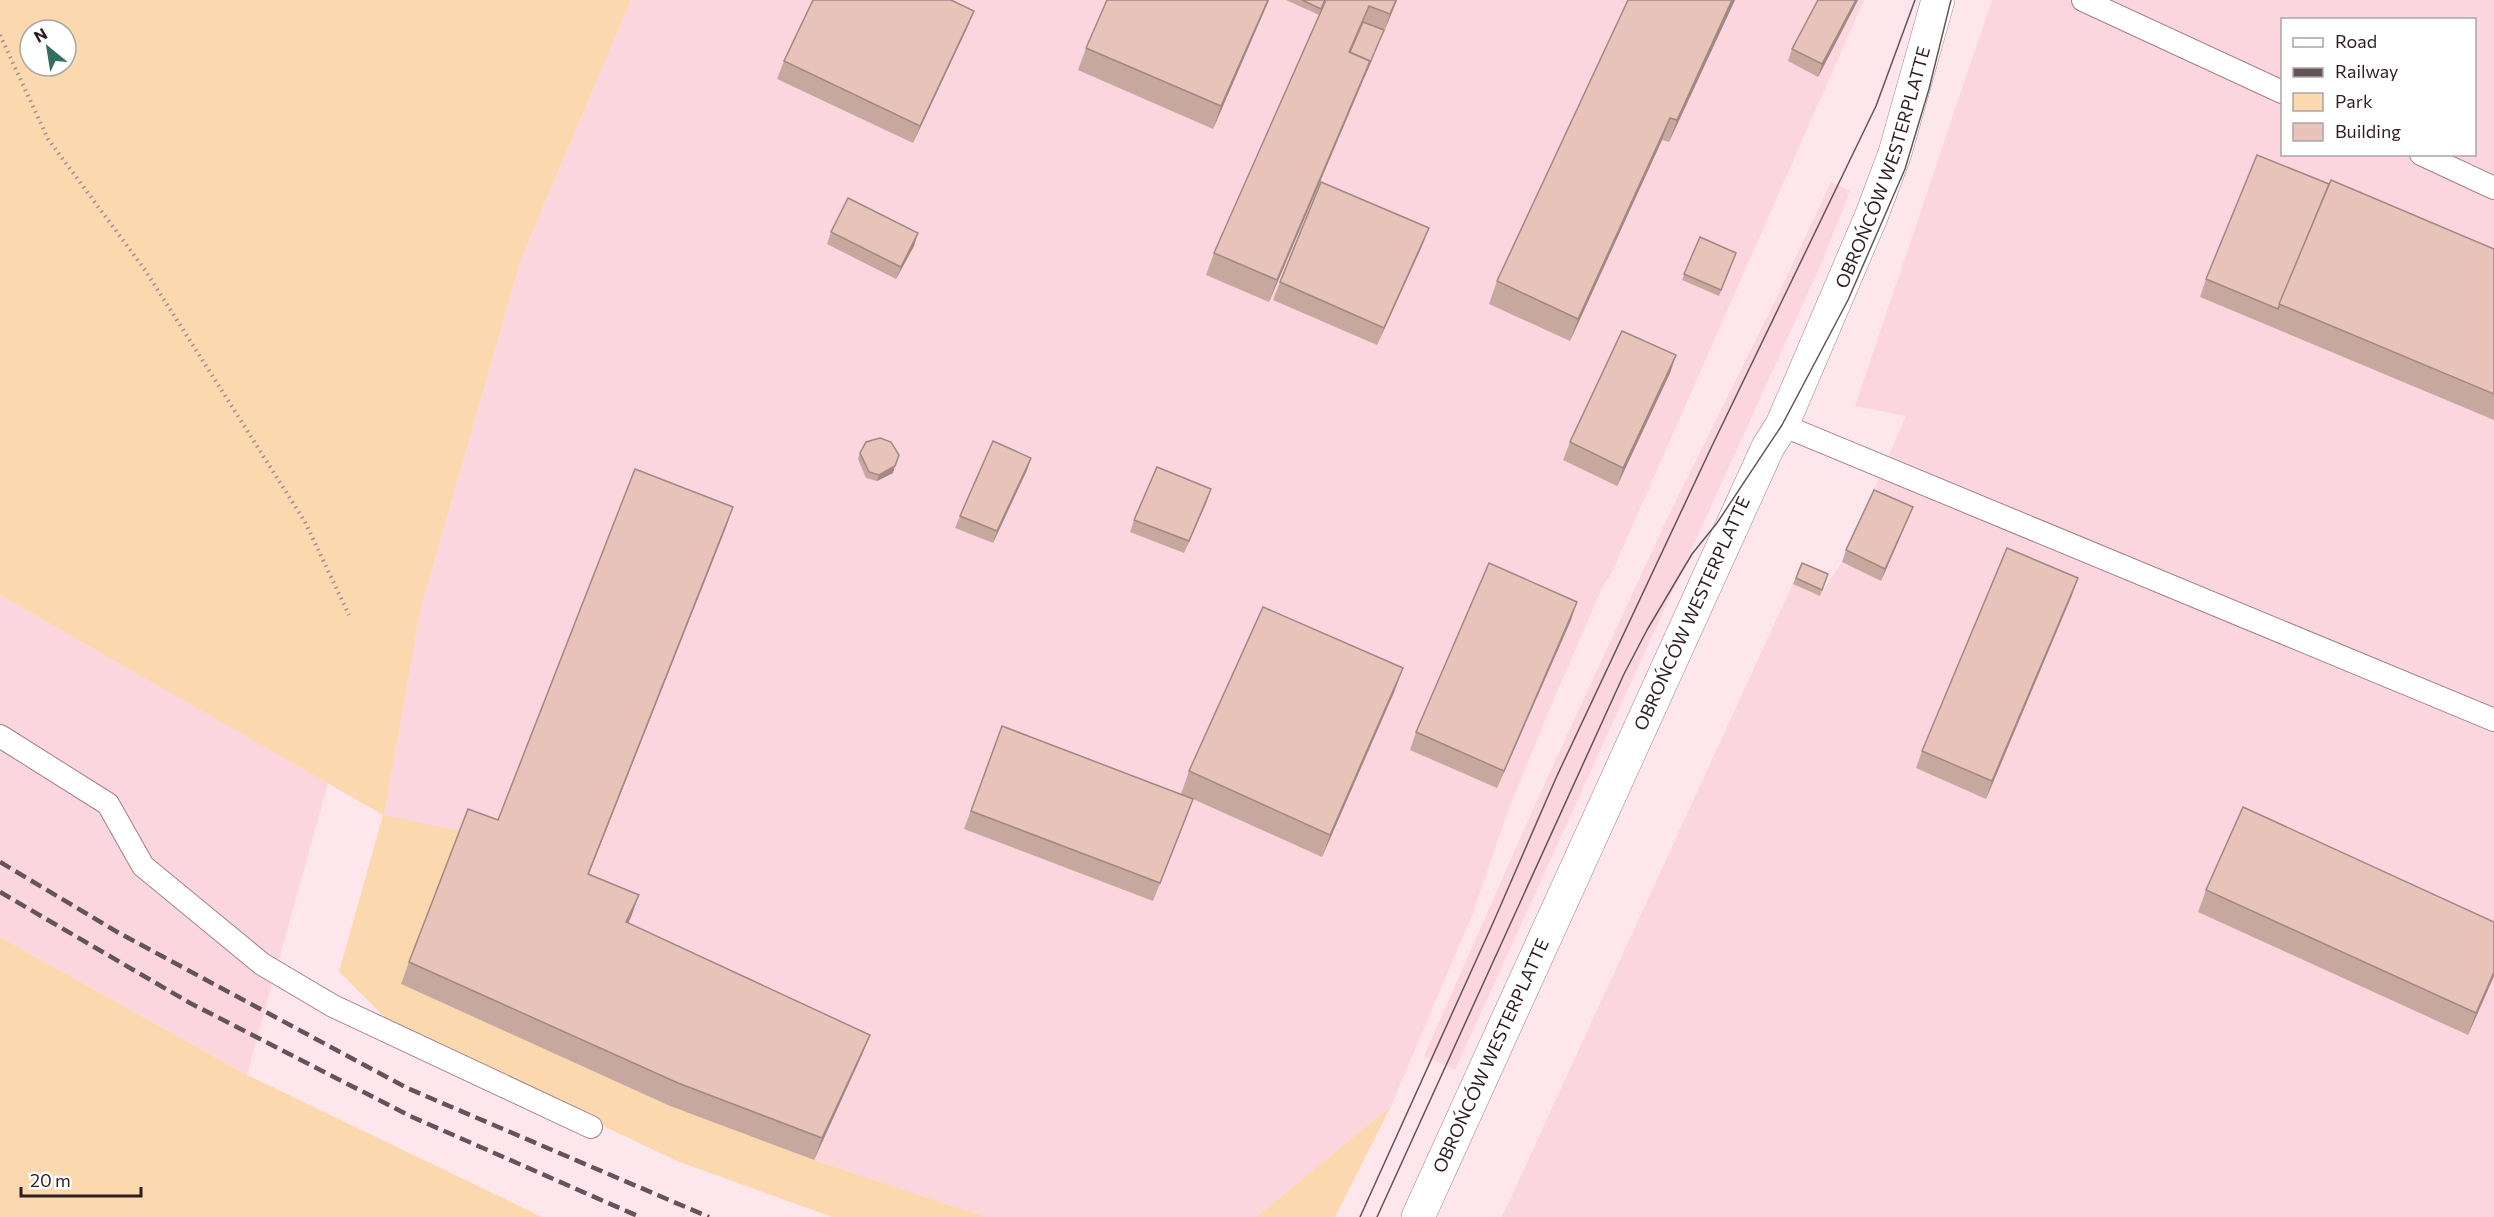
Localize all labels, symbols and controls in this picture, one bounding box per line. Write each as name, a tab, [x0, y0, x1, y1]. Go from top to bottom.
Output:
north arrow	[18, 18, 78, 78]
legend	[2281, 18, 2476, 156]
text: N	[30, 23, 50, 46]
text: Road	[2335, 30, 2377, 52]
street label: OBROŃCÓW WESTERPLATTE	[1830, 44, 1934, 291]
text: Railway	[2335, 60, 2398, 82]
text: Park	[2335, 90, 2373, 112]
text: Building	[2335, 120, 2401, 142]
street label: OBROŃCÓW WESTERPLATTE	[1629, 492, 1754, 734]
street label: OBROŃCÓW WESTERPLATTE	[1428, 935, 1553, 1176]
scale bar	[21, 1160, 141, 1198]
text: 20 m	[30, 1169, 71, 1191]

